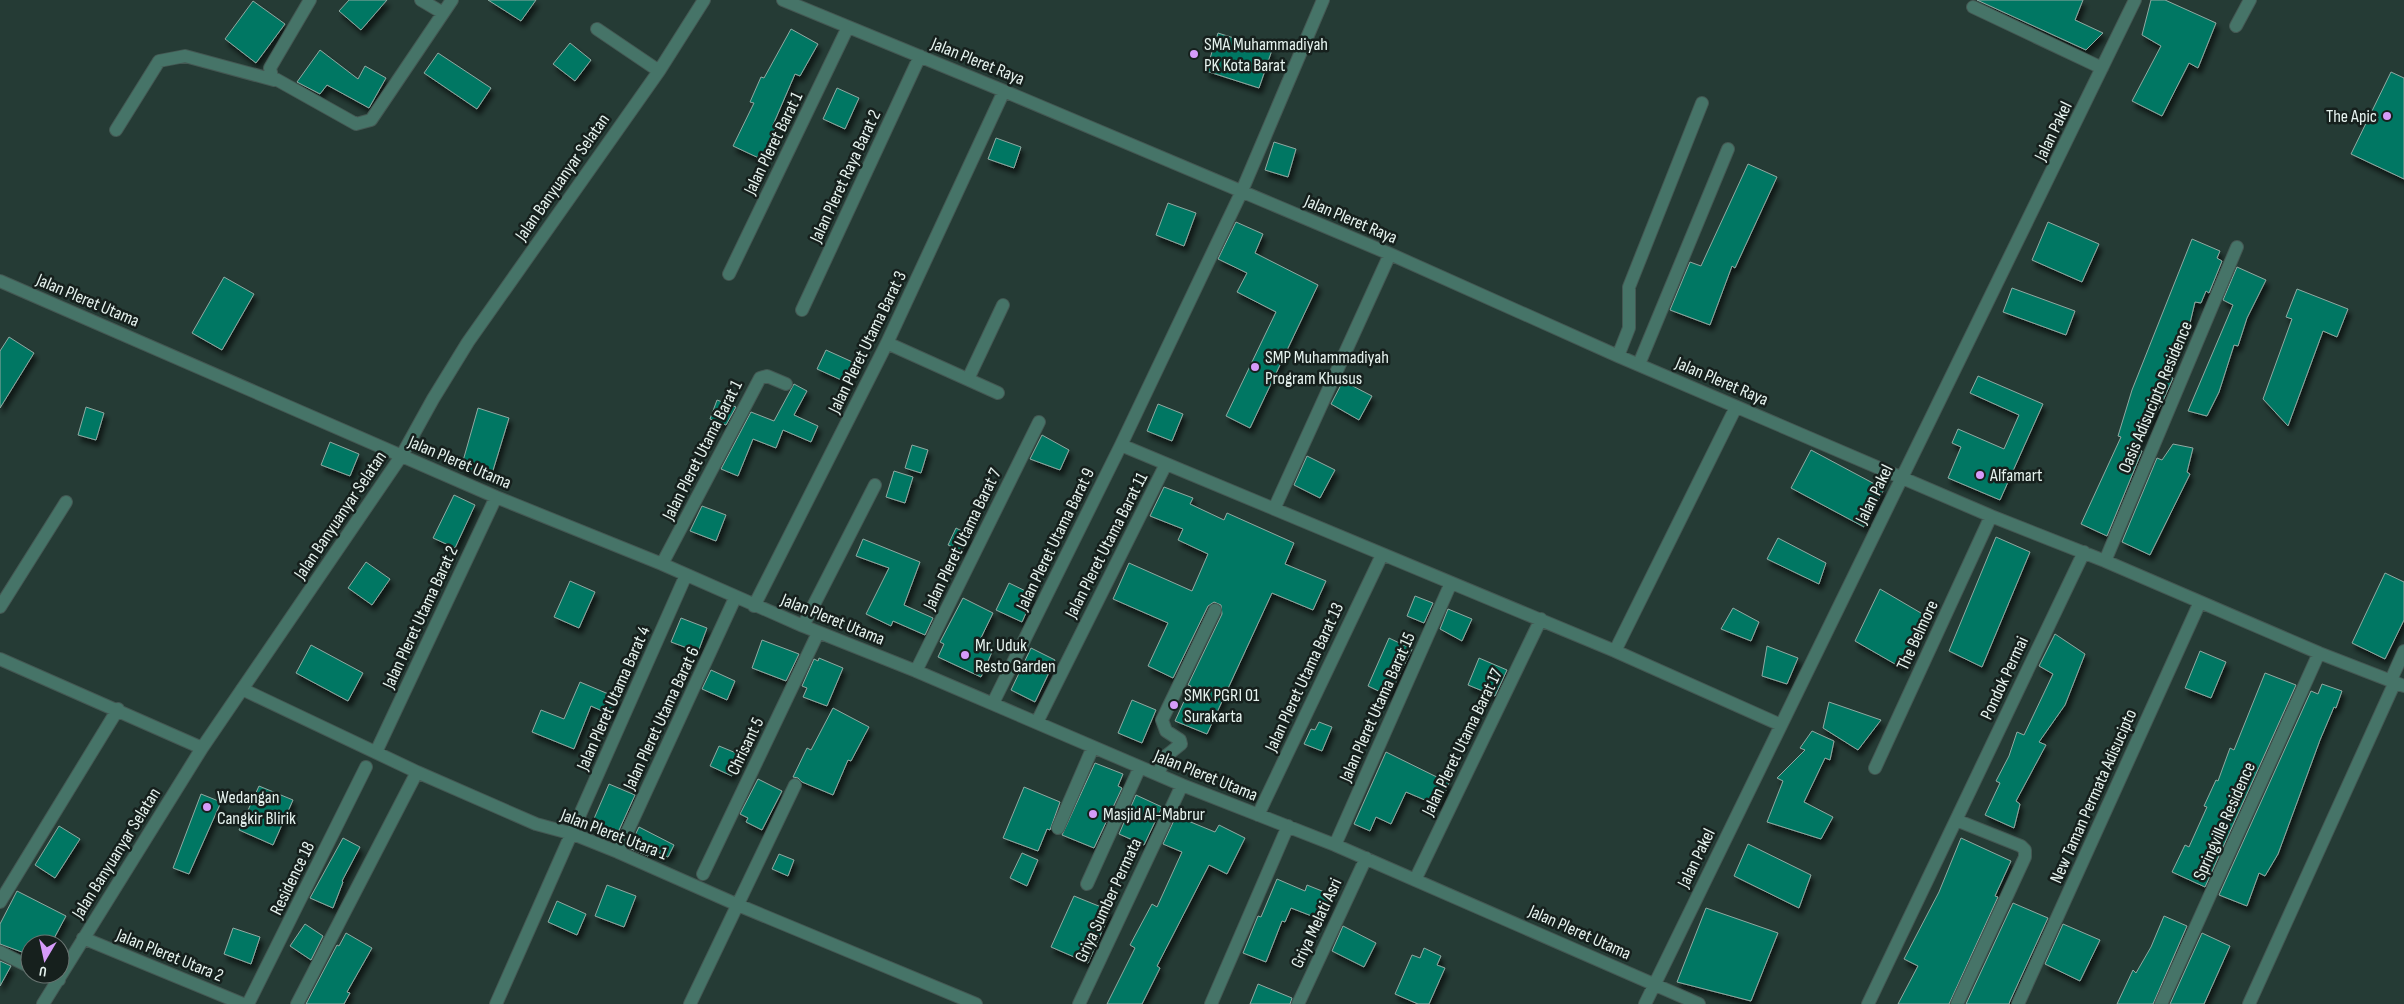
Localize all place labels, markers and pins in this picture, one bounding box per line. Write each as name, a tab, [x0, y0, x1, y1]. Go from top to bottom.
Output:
place label: SMA Muhammadiyah PK Kota Barat	[1204, 34, 1328, 76]
marker: SMA Muhammadiyah PK Kota Barat	[1188, 48, 1200, 60]
place label: The Apic	[2326, 106, 2377, 127]
marker: The Apic	[2381, 110, 2393, 122]
place label: SMP Muhammadiyah Program Khusus	[1265, 347, 1389, 389]
marker: SMP Muhammadiyah Program Khusus	[1249, 361, 1261, 373]
place label: Alfamart	[1989, 465, 2043, 486]
marker: Alfamart	[1974, 469, 1986, 481]
place label: Mr. Uduk Resto Garden	[975, 635, 1056, 677]
marker: Mr. Uduk Resto Garden	[959, 649, 971, 661]
place label: SMK PGRI 01 Surakarta	[1184, 685, 1260, 727]
marker: SMK PGRI 01 Surakarta	[1168, 699, 1180, 711]
place label: Wedangan Cangkir Blirik	[217, 787, 296, 829]
marker: Wedangan Cangkir Blirik	[201, 801, 213, 813]
place label: Masjid Al-Mabrur	[1103, 804, 1205, 825]
marker: Masjid Al-Mabrur	[1087, 808, 1099, 820]

